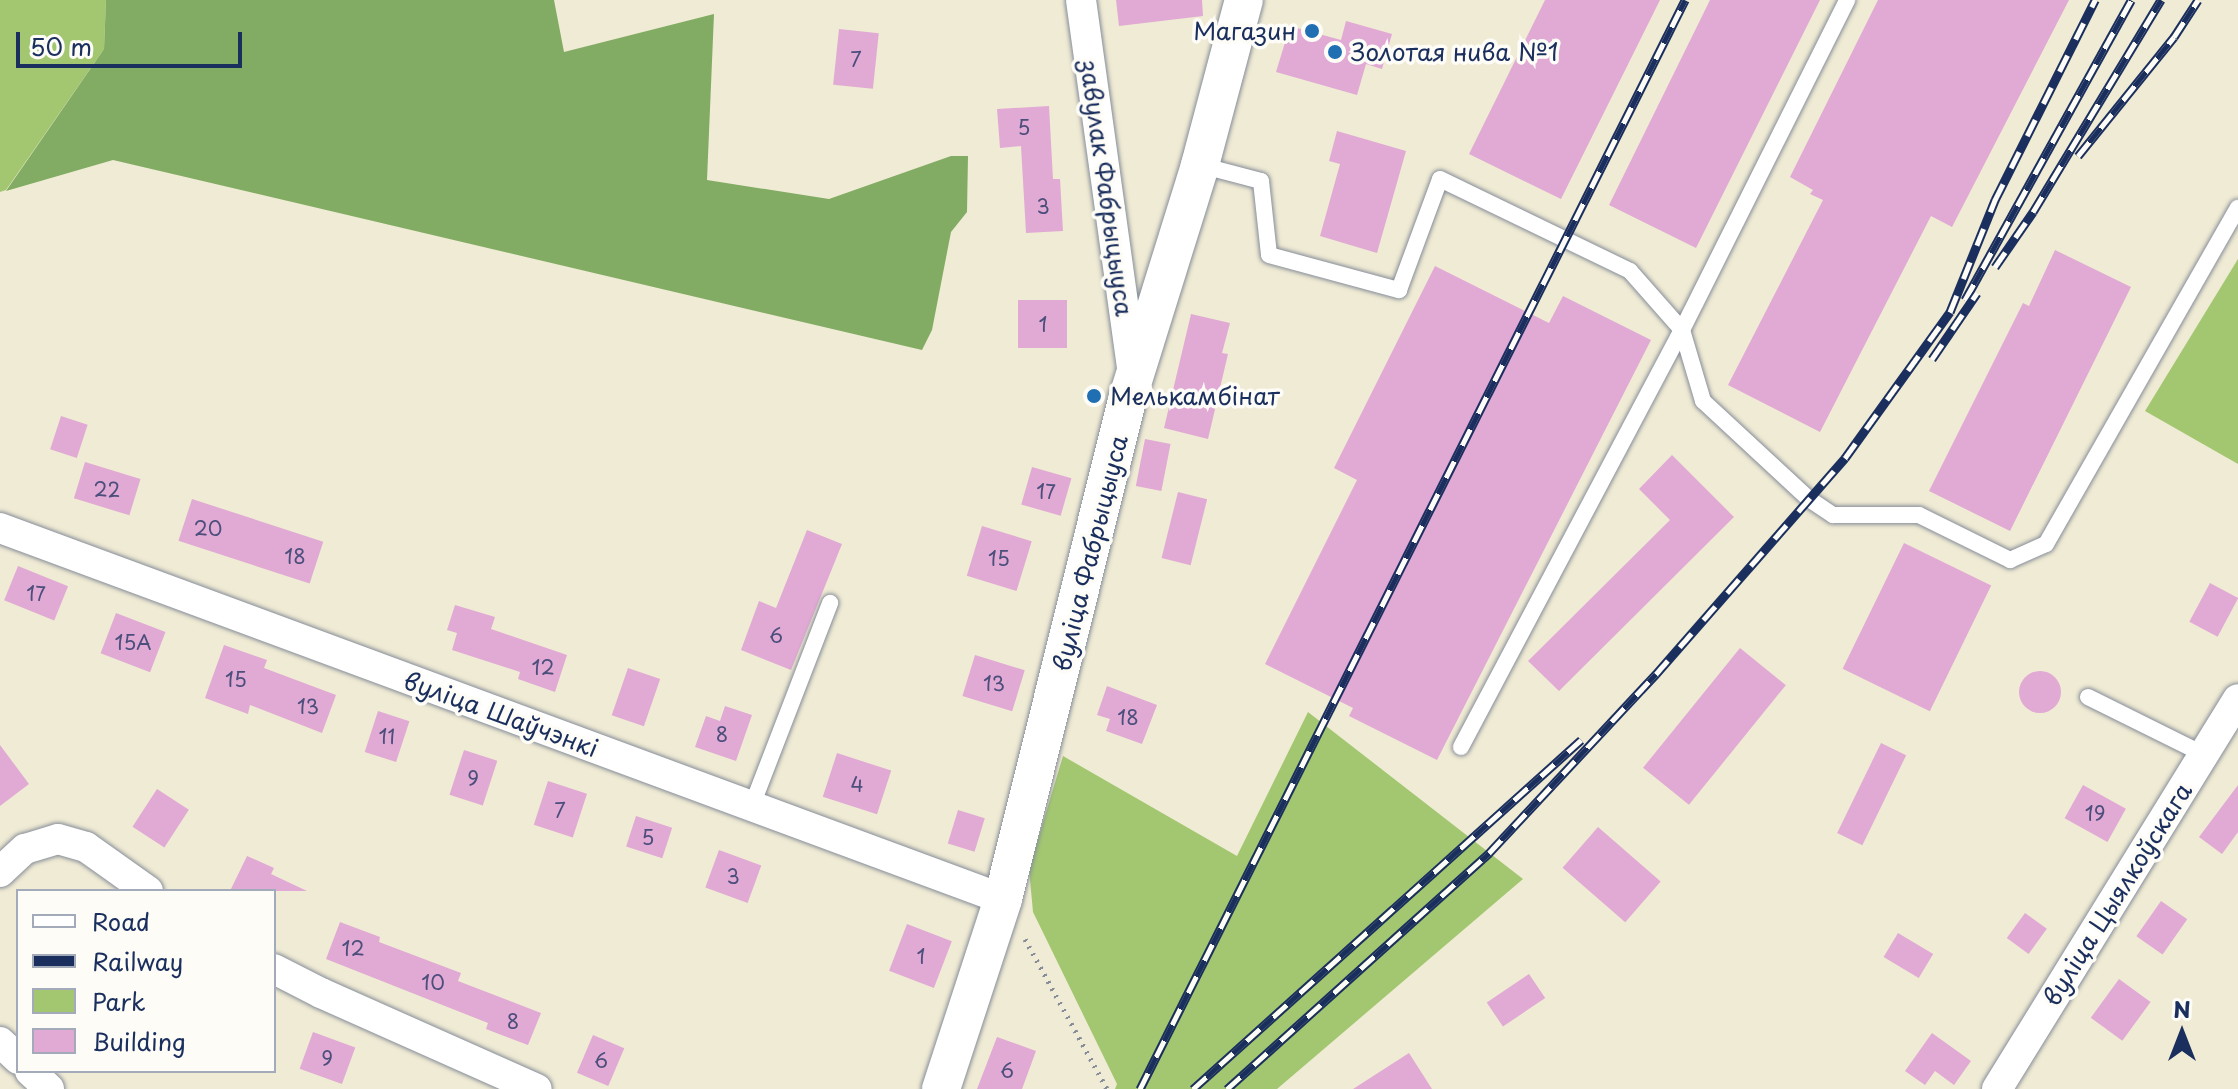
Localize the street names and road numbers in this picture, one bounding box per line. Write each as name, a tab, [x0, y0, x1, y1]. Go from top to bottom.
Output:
street label: завулак Фабрыцыуса	[1075, 57, 1139, 319]
street label: вуліца Фабрыцыуса	[1047, 432, 1133, 674]
street label: вуліца Шаўчэнкі	[400, 666, 602, 762]
street label: вуліца Цыялкоўскага	[2037, 777, 2197, 1011]

